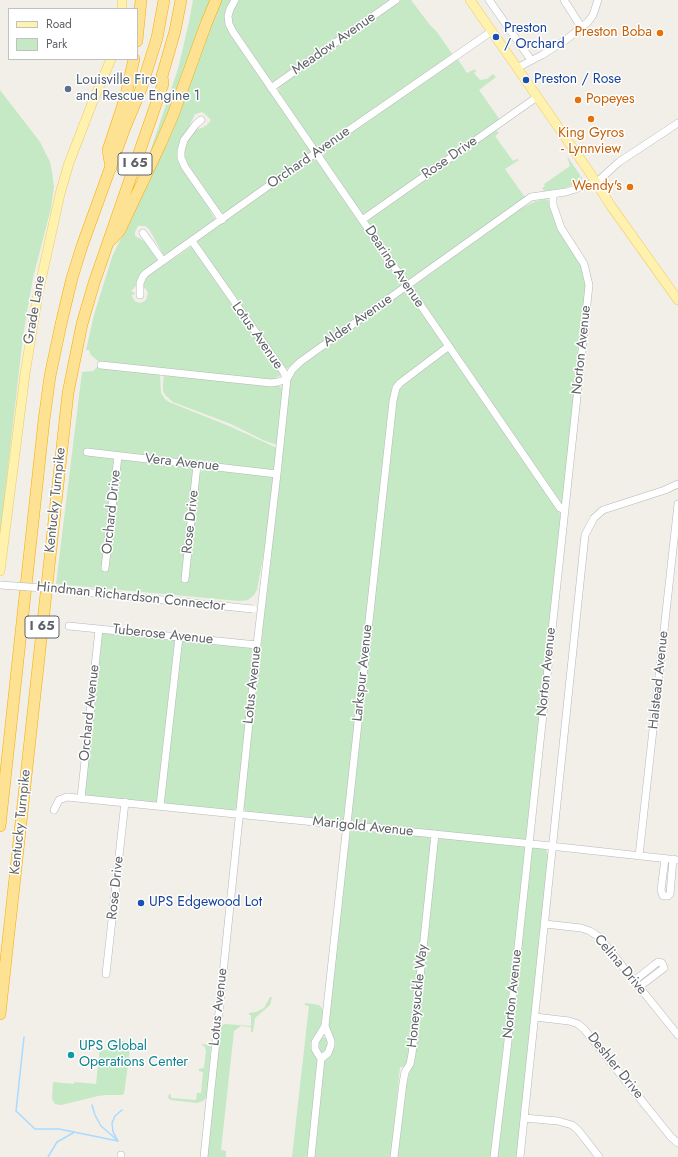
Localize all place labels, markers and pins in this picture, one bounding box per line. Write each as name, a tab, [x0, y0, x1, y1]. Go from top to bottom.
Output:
place label: Preston / Orchard	[504, 21, 565, 54]
place label: Preston Boba	[574, 25, 652, 41]
marker: Preston Boba	[655, 28, 665, 38]
marker: Preston / Orchard	[491, 32, 501, 42]
place label: Preston / Rose	[534, 72, 621, 88]
place label: Louisville Fire and Rescue Engine 1	[76, 73, 200, 106]
marker: Preston / Rose	[521, 75, 531, 85]
marker: Louisville Fire and Rescue Engine 1	[63, 84, 73, 94]
place label: Popeyes	[586, 92, 635, 108]
marker: Popeyes	[573, 95, 583, 105]
marker: King Gyros - Lynnview	[586, 114, 596, 124]
place label: King Gyros - Lynnview	[558, 126, 624, 158]
place label: Wendy's	[572, 179, 622, 195]
marker: Wendy's	[625, 182, 635, 192]
place label: UPS Edgewood Lot	[149, 895, 262, 911]
marker: UPS Edgewood Lot	[136, 898, 146, 908]
place label: UPS Global Operations Center	[79, 1039, 188, 1072]
marker: UPS Global Operations Center	[66, 1050, 76, 1060]

